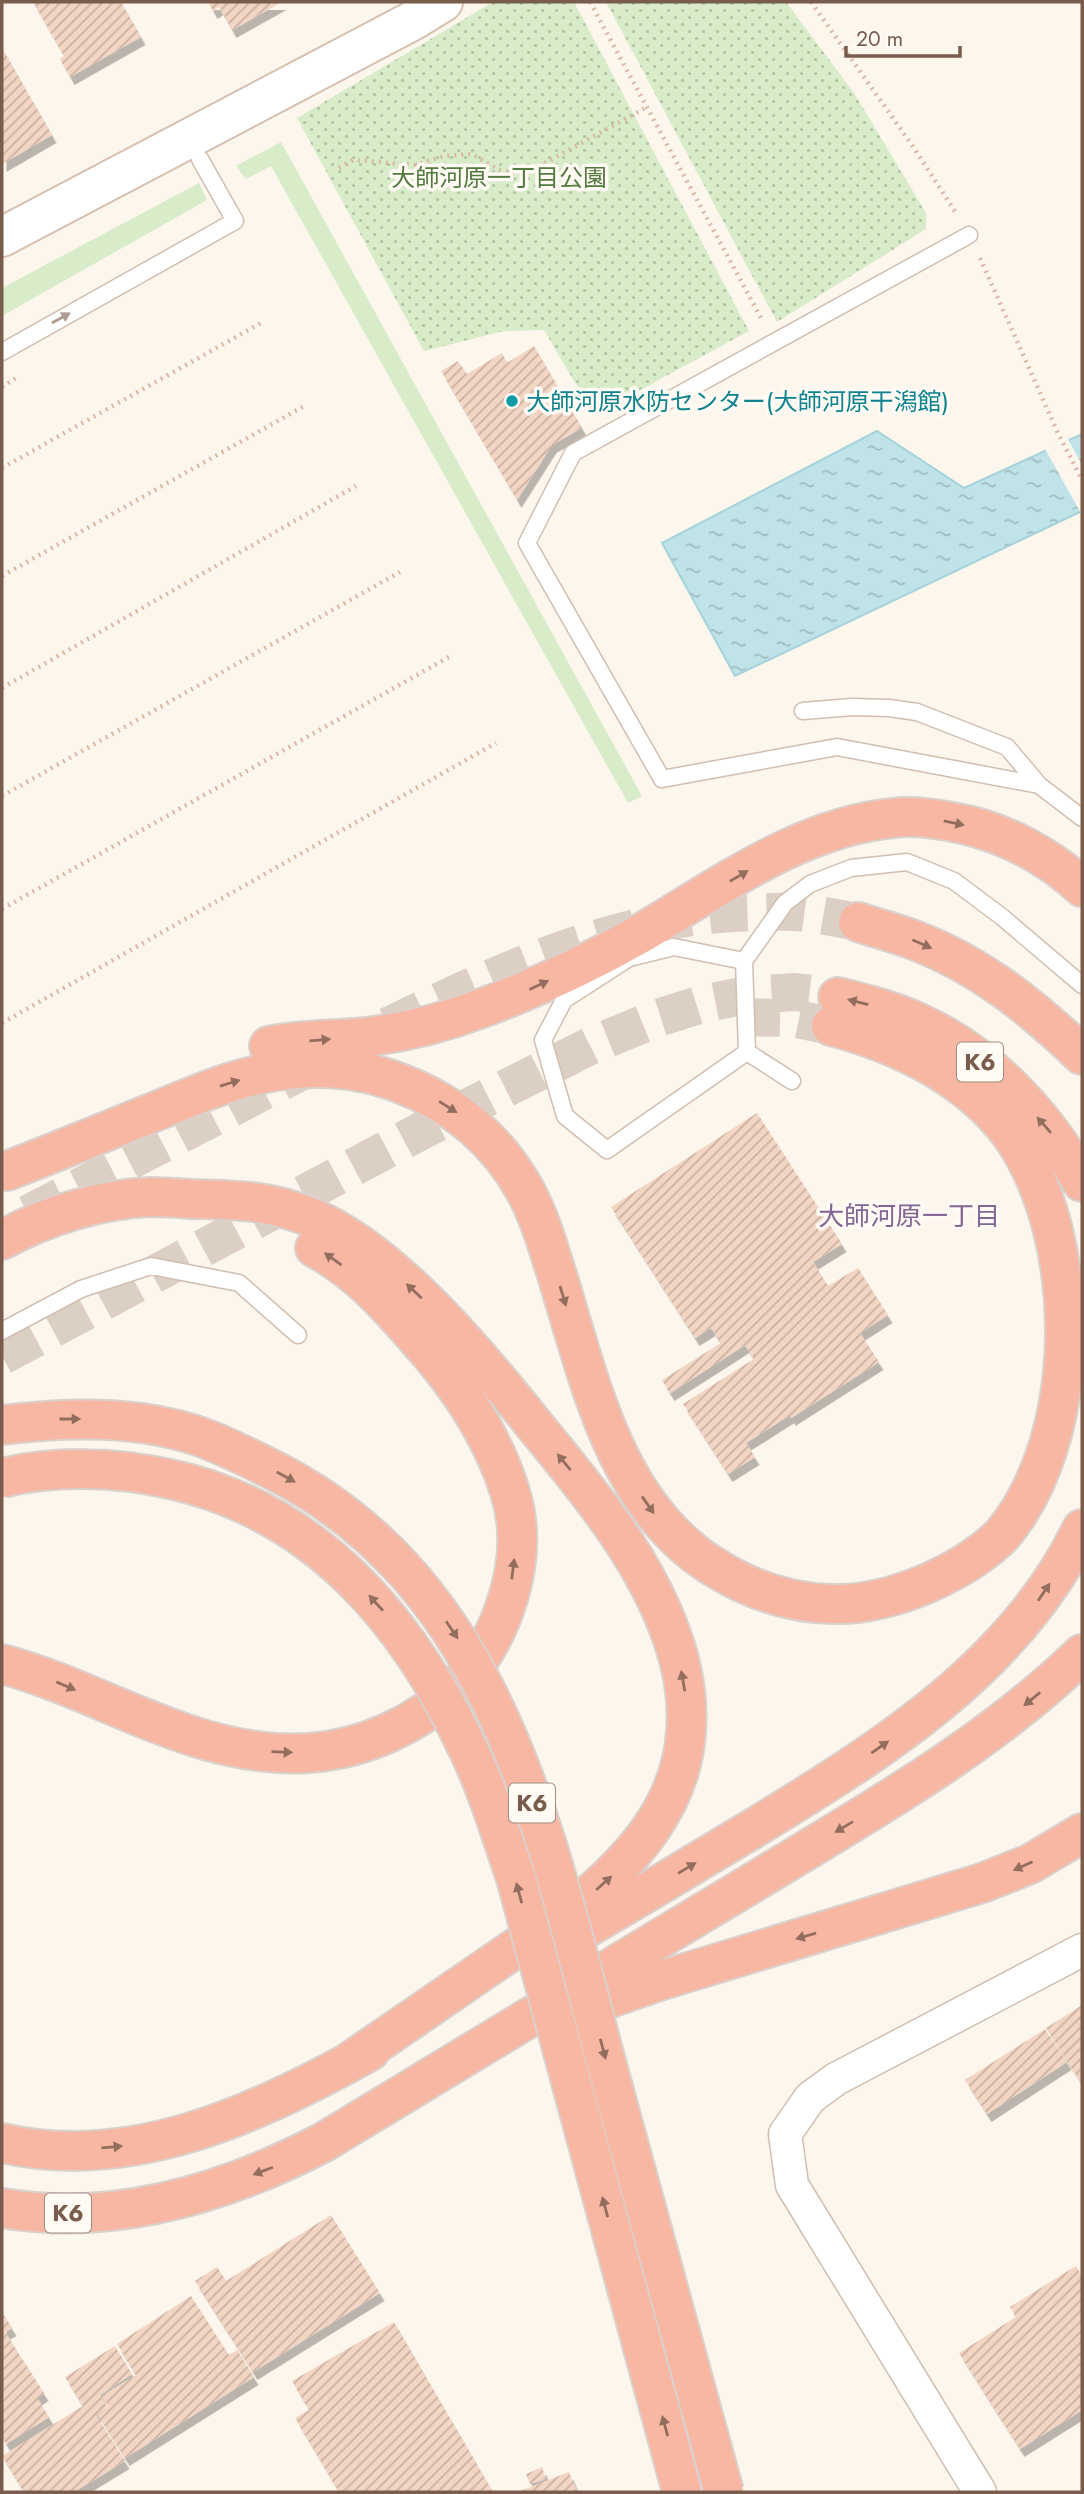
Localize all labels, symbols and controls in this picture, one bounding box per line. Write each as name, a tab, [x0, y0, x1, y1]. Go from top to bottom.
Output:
scale bar	[846, 14, 960, 58]
text: 20 m	[856, 24, 903, 54]
park label: 大師河原一丁目公園	[391, 160, 607, 195]
one-way arrow	[52, 312, 71, 324]
place label: 大師河原水防センター(大師河原干潟館)	[526, 384, 949, 419]
marker: 大師河原水防センター(大師河原干潟館)	[504, 393, 520, 409]
one-way arrow	[943, 817, 965, 828]
one-way arrow	[729, 870, 749, 882]
one-way arrow	[912, 939, 933, 950]
one-way arrow	[529, 979, 549, 991]
one-way arrow	[847, 996, 869, 1007]
one-way arrow	[310, 1034, 332, 1045]
road number: K6	[957, 1042, 1003, 1082]
one-way arrow	[219, 1078, 240, 1088]
one-way arrow	[438, 1100, 457, 1113]
one-way arrow	[1036, 1116, 1052, 1134]
district label: 大師河原一丁目	[818, 1197, 1000, 1235]
one-way arrow	[324, 1252, 342, 1267]
one-way arrow	[405, 1283, 423, 1299]
one-way arrow	[558, 1285, 569, 1306]
one-way arrow	[59, 1413, 81, 1425]
one-way arrow	[557, 1453, 572, 1471]
one-way arrow	[277, 1471, 296, 1483]
one-way arrow	[641, 1496, 655, 1514]
one-way arrow	[508, 1558, 519, 1580]
one-way arrow	[1037, 1583, 1051, 1601]
one-way arrow	[369, 1595, 385, 1612]
one-way arrow	[445, 1620, 458, 1640]
one-way arrow	[677, 1670, 688, 1692]
one-way arrow	[56, 1680, 76, 1692]
one-way arrow	[1023, 1692, 1041, 1707]
one-way arrow	[871, 1740, 889, 1754]
one-way arrow	[271, 1746, 293, 1757]
road number: K6	[509, 1784, 555, 1822]
one-way arrow	[834, 1821, 853, 1833]
one-way arrow	[1012, 1861, 1033, 1872]
one-way arrow	[678, 1862, 697, 1874]
one-way arrow	[595, 1875, 613, 1891]
one-way arrow	[514, 1882, 524, 1903]
one-way arrow	[795, 1931, 816, 1941]
one-way arrow	[598, 2039, 609, 2061]
one-way arrow	[101, 2141, 123, 2152]
one-way arrow	[252, 2166, 273, 2177]
road number: K6	[45, 2194, 91, 2232]
one-way arrow	[600, 2196, 610, 2217]
one-way arrow	[660, 2415, 670, 2436]

